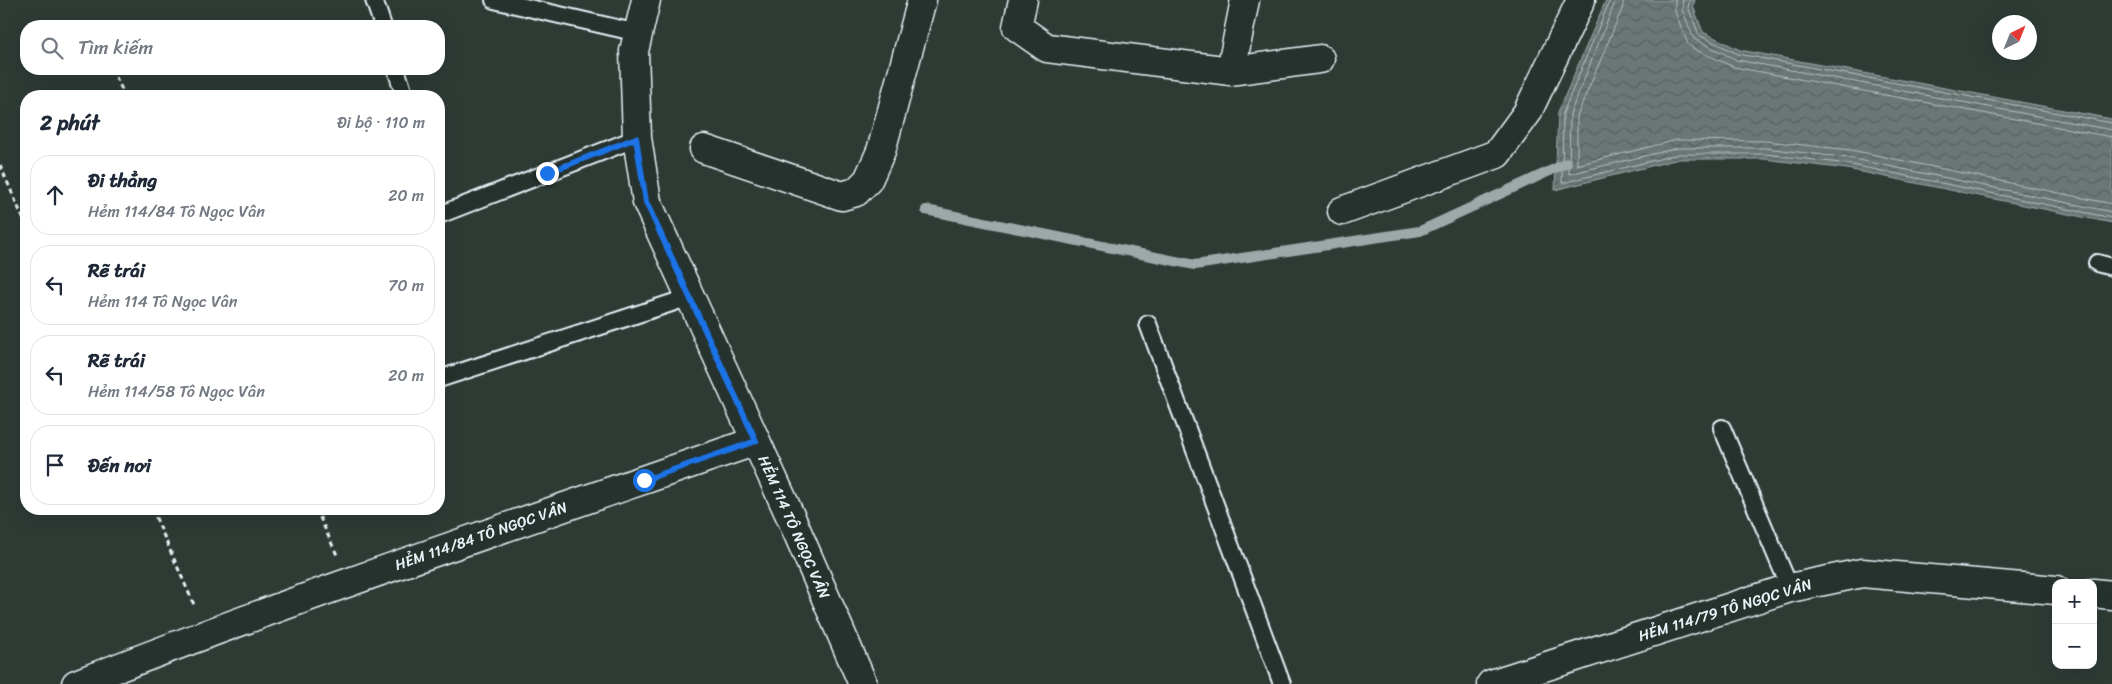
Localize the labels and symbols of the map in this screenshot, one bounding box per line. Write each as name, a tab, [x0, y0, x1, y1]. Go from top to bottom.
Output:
north arrow	[1992, 15, 2037, 60]
route end	[536, 162, 559, 185]
street label: HẺM 114 TÔ NGỌC VÂN	[751, 451, 838, 604]
route start	[633, 469, 656, 492]
street label: HẺM 114/84 TÔ NGỌC VÂN	[391, 494, 571, 578]
street label: HẺM 114/79 TÔ NGỌC VÂN	[1635, 571, 1816, 649]

